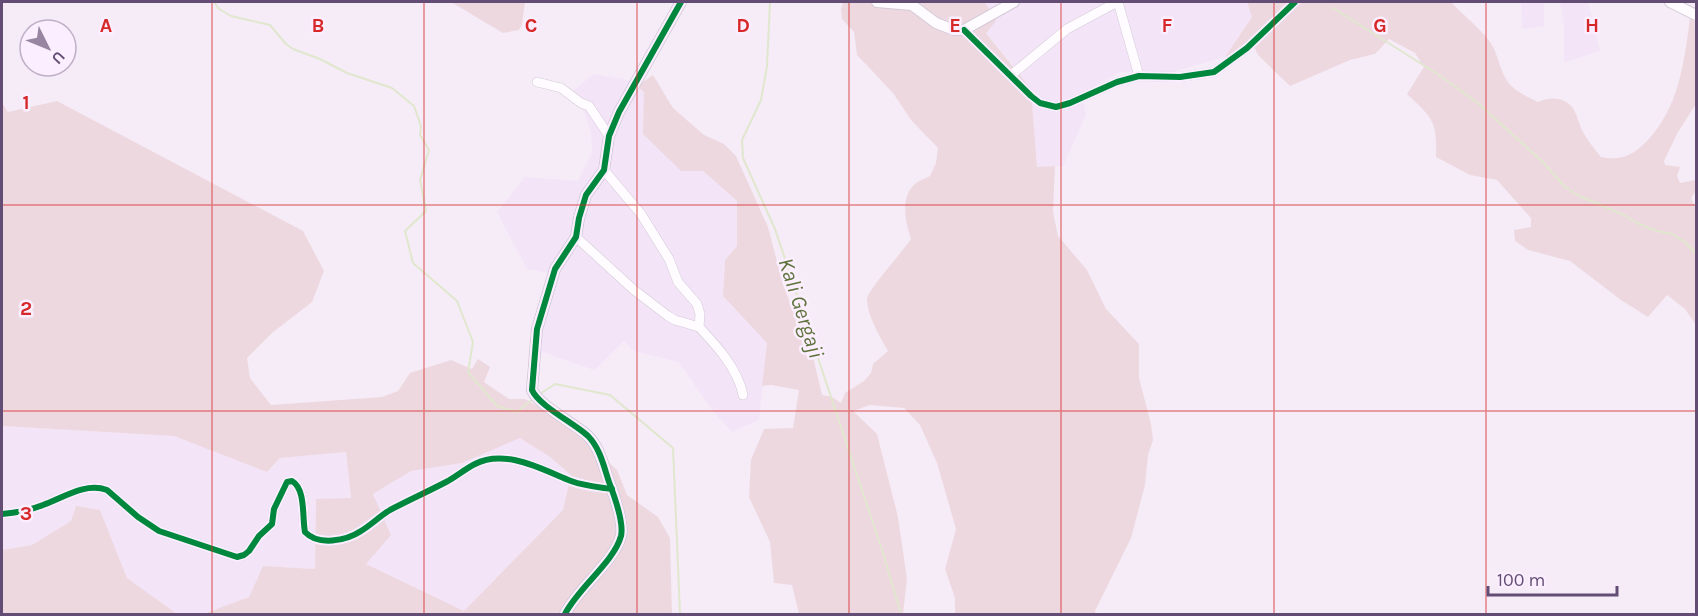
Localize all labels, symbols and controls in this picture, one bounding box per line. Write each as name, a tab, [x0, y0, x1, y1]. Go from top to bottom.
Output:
text: A	[100, 14, 113, 37]
text: B	[312, 14, 324, 37]
text: C	[525, 14, 537, 37]
text: D	[736, 14, 750, 37]
text: E	[949, 14, 961, 37]
text: F	[1162, 14, 1173, 37]
text: G	[1373, 14, 1387, 37]
text: H	[1585, 14, 1599, 37]
north arrow	[18, 18, 78, 78]
text: U	[48, 47, 69, 68]
text: 1	[22, 91, 30, 114]
water label: Kali Gergaji	[773, 255, 829, 361]
text: 2	[20, 297, 32, 320]
text: 3	[20, 502, 32, 525]
scale bar	[1488, 559, 1617, 597]
text: 100 m	[1497, 569, 1545, 591]

